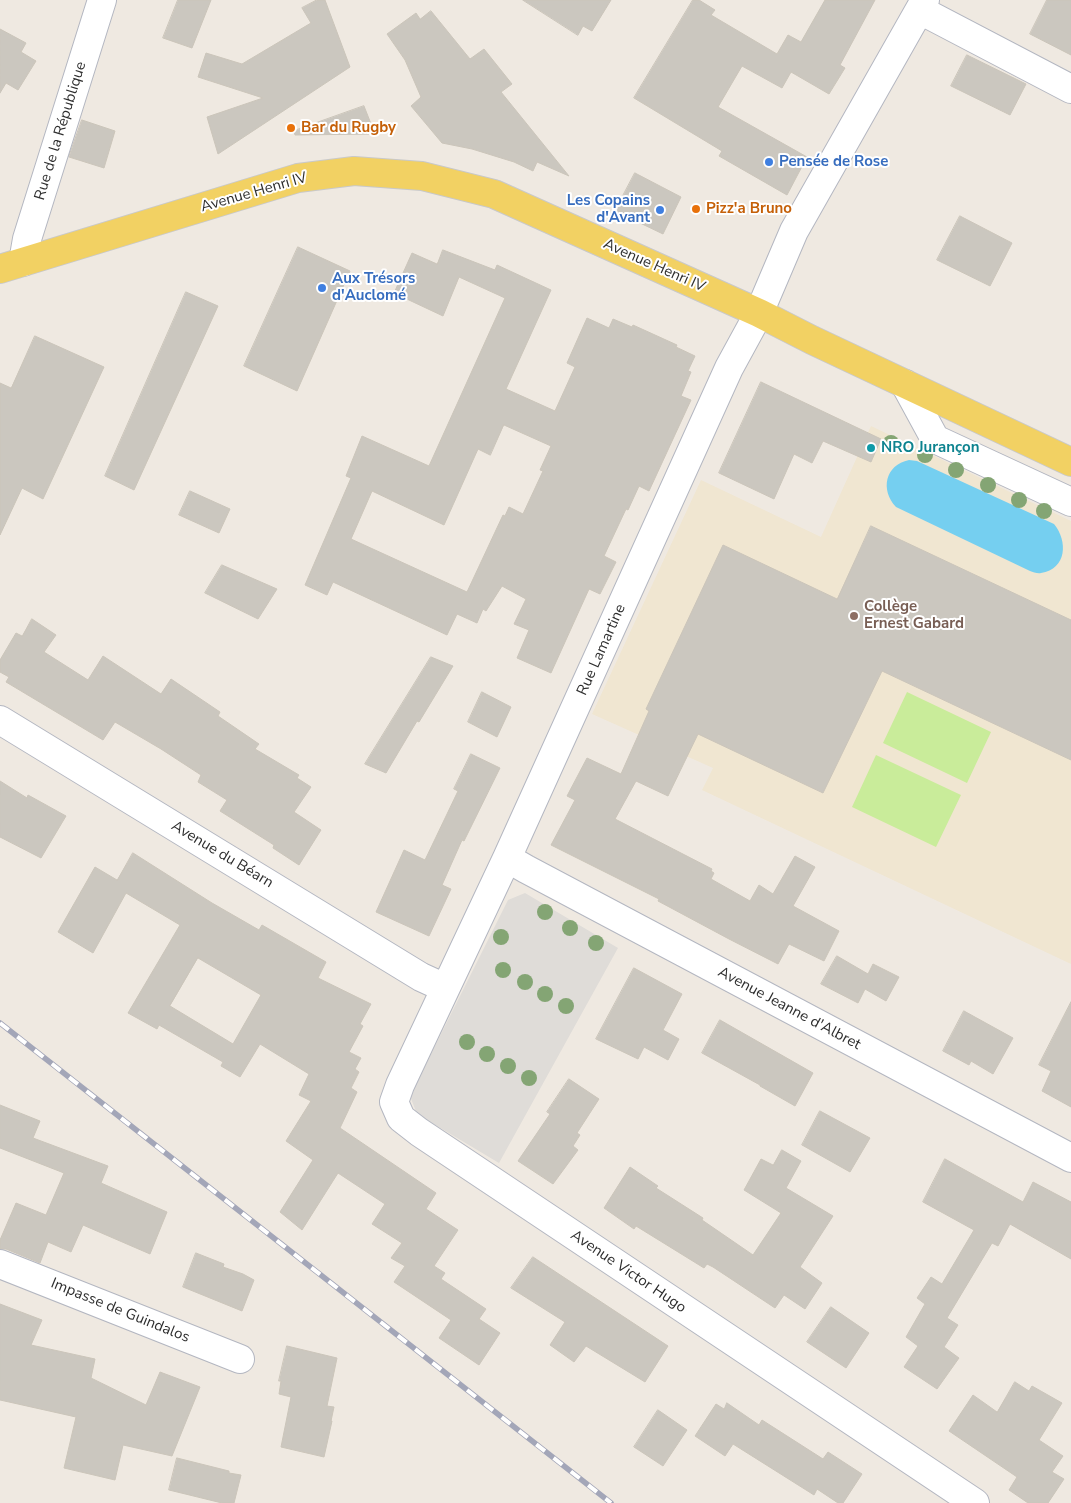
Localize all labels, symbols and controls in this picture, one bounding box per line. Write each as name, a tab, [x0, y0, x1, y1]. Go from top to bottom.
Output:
street label: Rue de la République	[31, 60, 91, 202]
place label: Bar du Rugby	[301, 119, 396, 137]
marker: Bar du Rugby	[285, 122, 297, 134]
place label: Pensée de Rose	[779, 153, 888, 171]
marker: Pensée de Rose	[763, 156, 775, 168]
street label: Avenue Henri IV	[199, 169, 309, 217]
place label: Les Copains d'Avant	[567, 192, 650, 227]
place label: Pizz'a Bruno	[706, 200, 792, 218]
marker: Pizz'a Bruno	[690, 203, 702, 215]
marker: Les Copains d'Avant	[654, 204, 666, 216]
street label: Avenue Henri IV	[600, 235, 708, 297]
place label: Aux Trésors d'Auclomé	[332, 270, 415, 305]
marker: Aux Trésors d'Auclomé	[316, 282, 328, 294]
place label: NRO Jurançon	[881, 439, 979, 457]
marker: NRO Jurançon	[865, 442, 877, 454]
place label: Collège Ernest Gabard	[864, 598, 964, 633]
street label: Rue Lamartine	[574, 601, 630, 699]
marker: Collège Ernest Gabard	[848, 610, 860, 622]
street label: Avenue du Béarn	[168, 817, 276, 893]
street label: Avenue Jeanne d'Albret	[714, 964, 864, 1054]
street label: Avenue Victor Hugo	[567, 1227, 689, 1317]
street label: Impasse de Guindalos	[48, 1275, 192, 1347]

